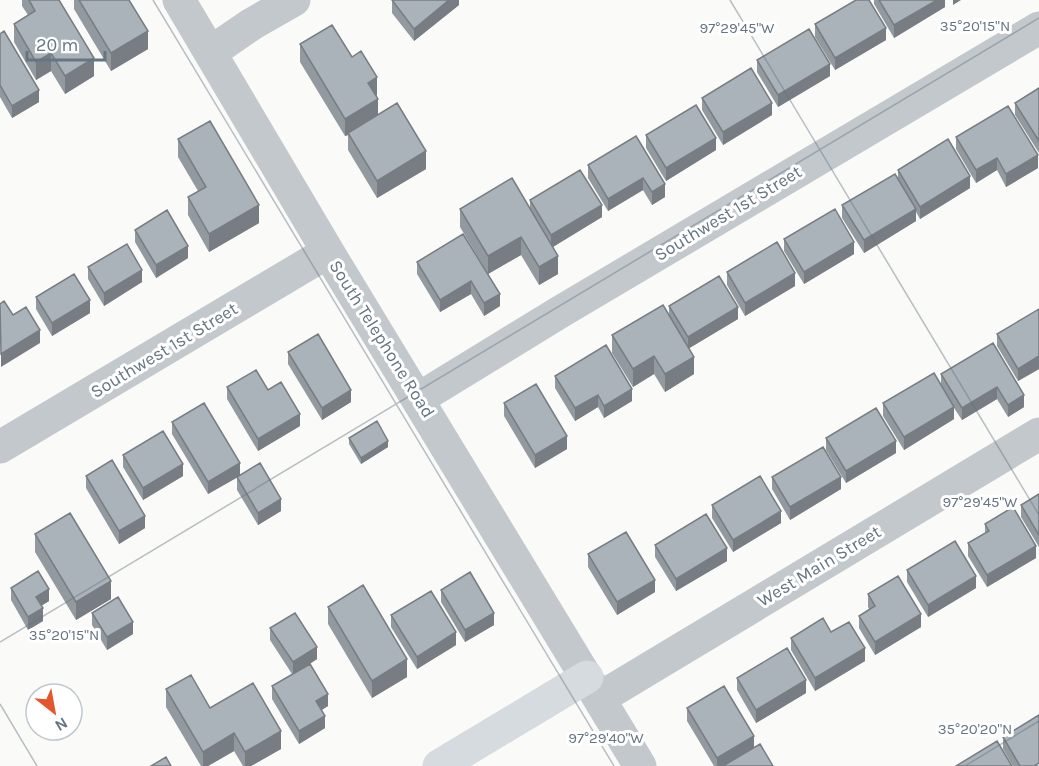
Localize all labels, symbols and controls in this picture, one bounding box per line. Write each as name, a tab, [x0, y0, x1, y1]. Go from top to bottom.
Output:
text: 35°20'15"N	[940, 17, 1010, 35]
text: 97°29'45"W	[699, 19, 775, 37]
scale bar	[27, 24, 105, 62]
text: 20 m	[36, 34, 78, 56]
street label: Southwest 1st Street	[650, 160, 806, 266]
street label: South Telephone Road	[325, 256, 439, 422]
street label: Southwest 1st Street	[86, 297, 242, 403]
text: 97°29'45"W	[942, 493, 1018, 511]
street label: West Main Street	[753, 520, 885, 612]
text: 35°20'15"N	[29, 626, 99, 644]
north arrow	[24, 682, 84, 742]
text: N	[52, 713, 71, 736]
text: 35°20'20"N	[938, 720, 1012, 738]
text: 97°29'40"W	[568, 729, 644, 747]

